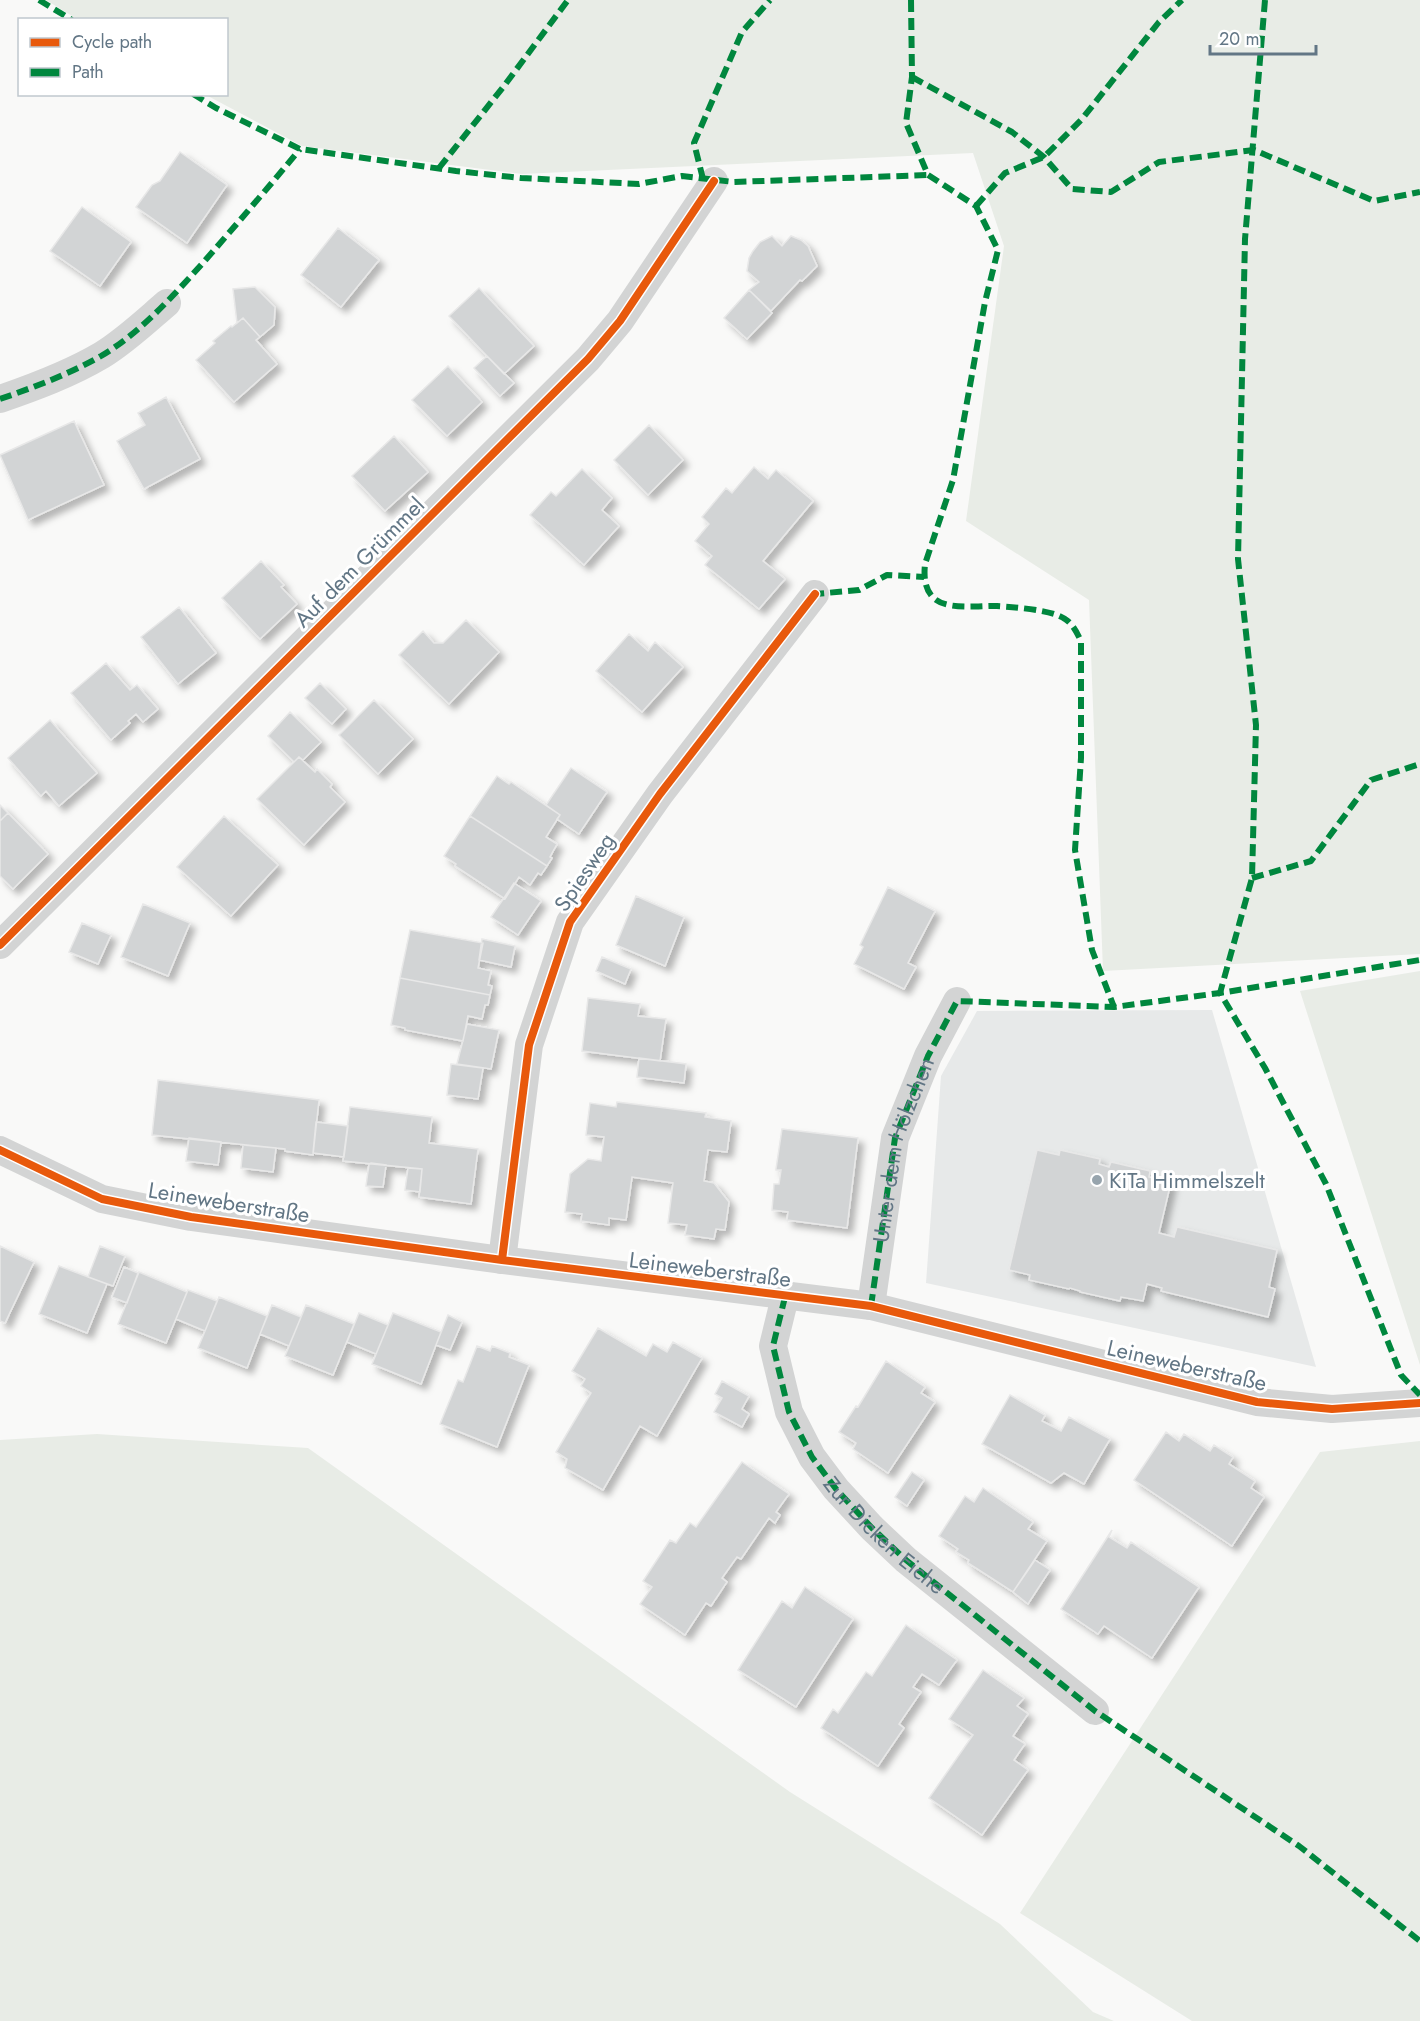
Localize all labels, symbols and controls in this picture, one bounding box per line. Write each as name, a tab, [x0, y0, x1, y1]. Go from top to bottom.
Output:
legend	[18, 18, 228, 96]
scale bar	[1210, 18, 1316, 56]
text: 20 m	[1219, 26, 1259, 52]
text: Cycle path	[72, 29, 152, 55]
text: Path	[72, 59, 104, 85]
street label: Auf dem Grümmel	[287, 490, 431, 634]
street label: Spiesweg	[546, 826, 622, 918]
street label: Unter dem Hölzchen	[864, 1052, 942, 1245]
place label: KiTa Himmelszelt	[1109, 1164, 1266, 1196]
street label: Leineweberstraße	[146, 1173, 312, 1231]
marker: KiTa Himmelszelt	[1090, 1173, 1104, 1187]
street label: Leineweberstraße	[627, 1243, 793, 1295]
street label: Leineweberstraße	[1104, 1331, 1270, 1399]
street label: Zur Dicken Eiche	[816, 1470, 952, 1602]

